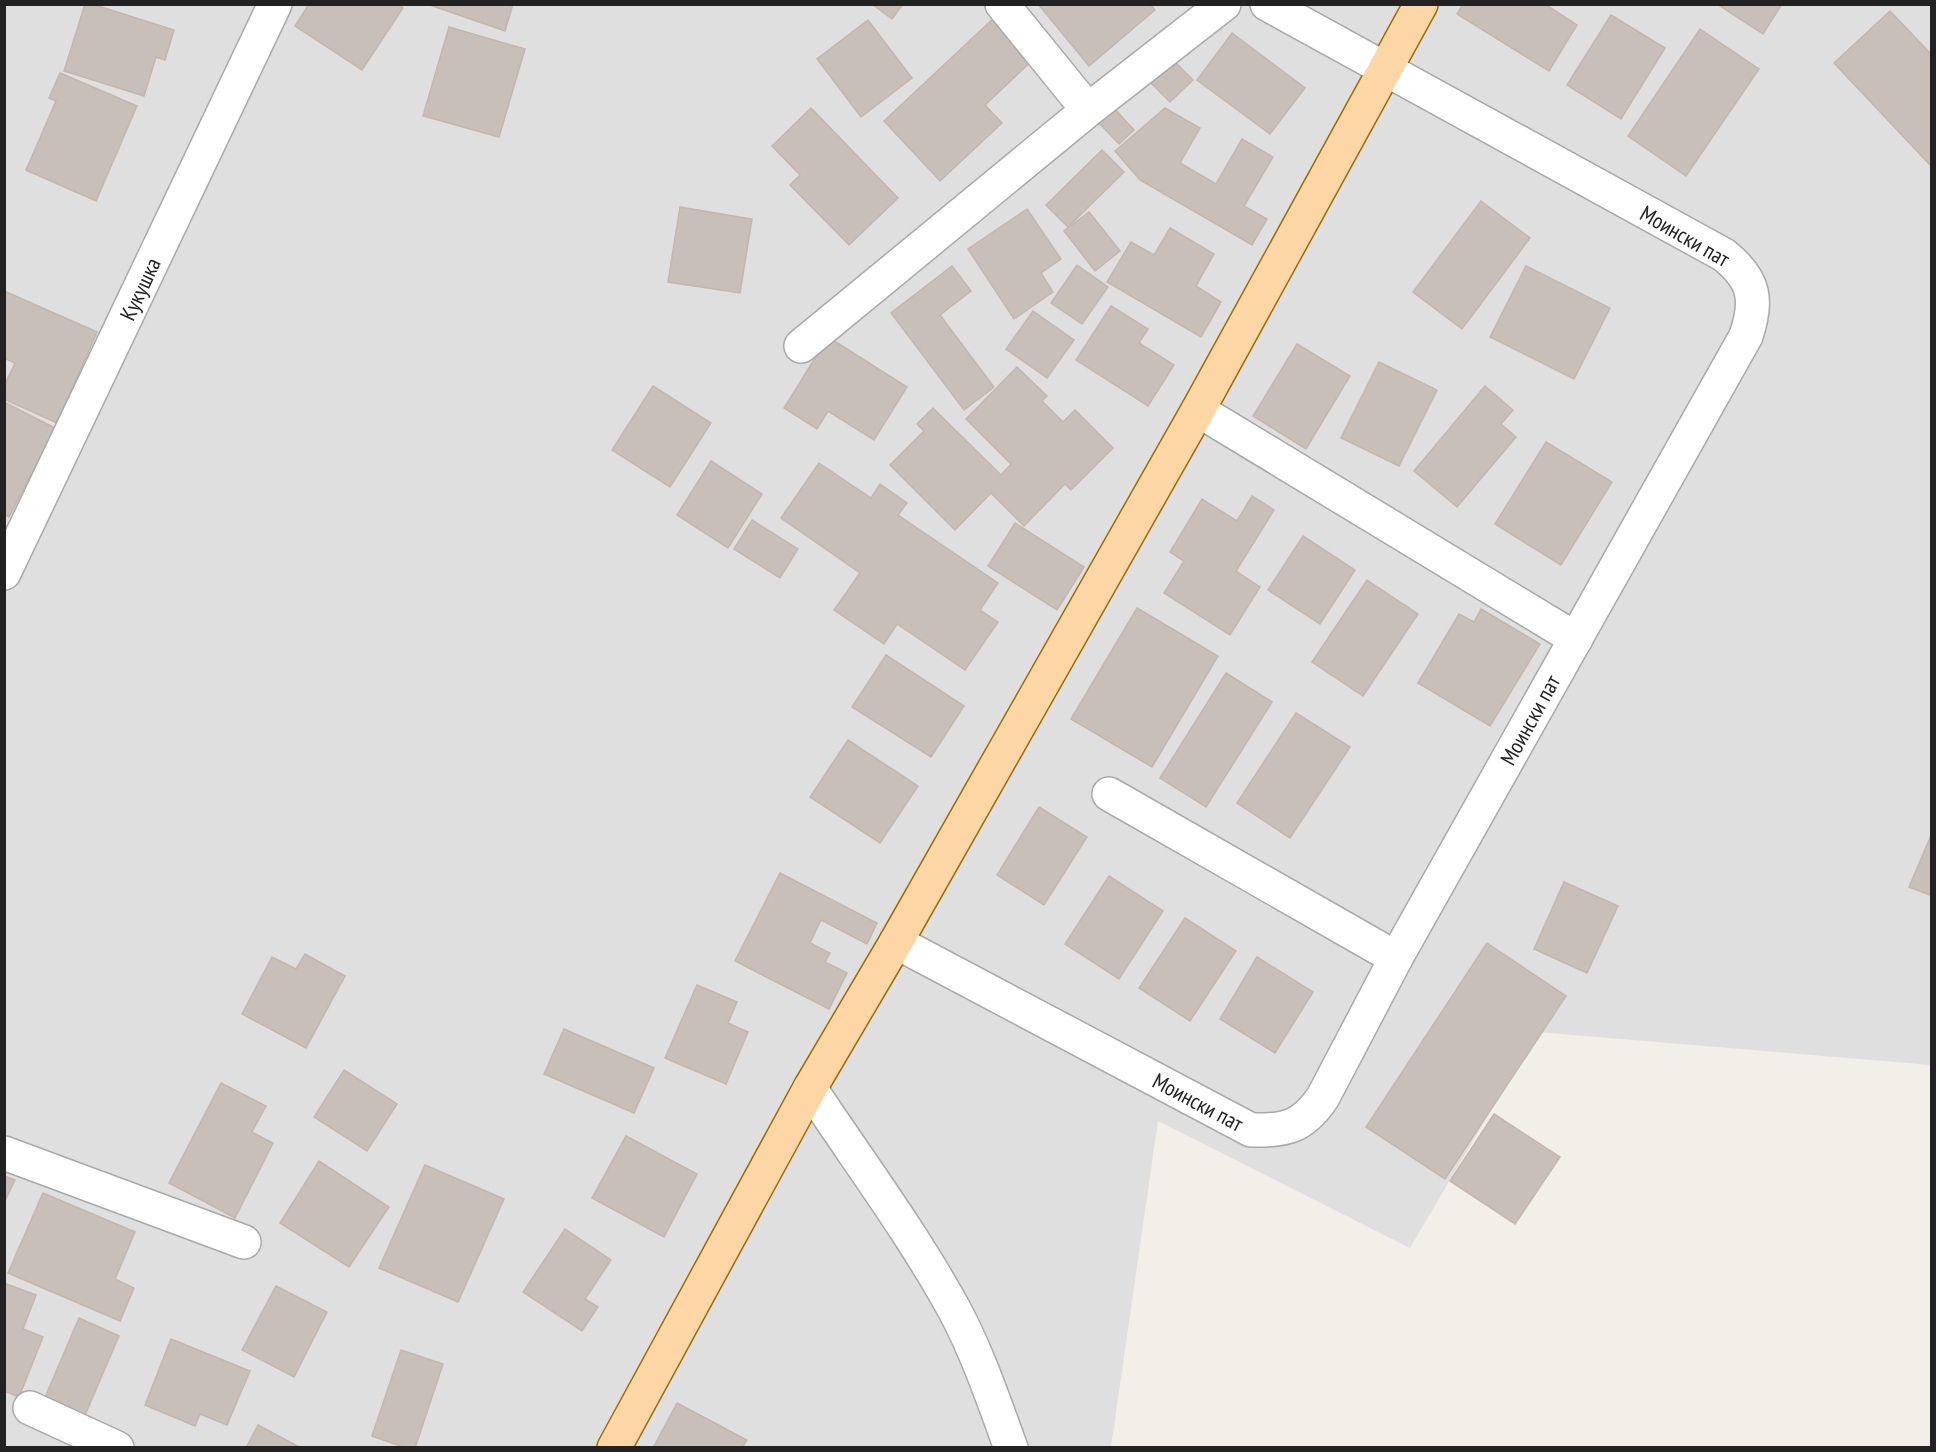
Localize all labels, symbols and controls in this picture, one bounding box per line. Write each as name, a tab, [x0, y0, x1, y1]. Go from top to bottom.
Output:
street label: Моински пат	[1635, 199, 1736, 273]
street label: Кукушка	[113, 253, 167, 325]
street label: Моински пат	[1494, 669, 1567, 770]
street label: Моински пат	[1148, 1066, 1249, 1138]

